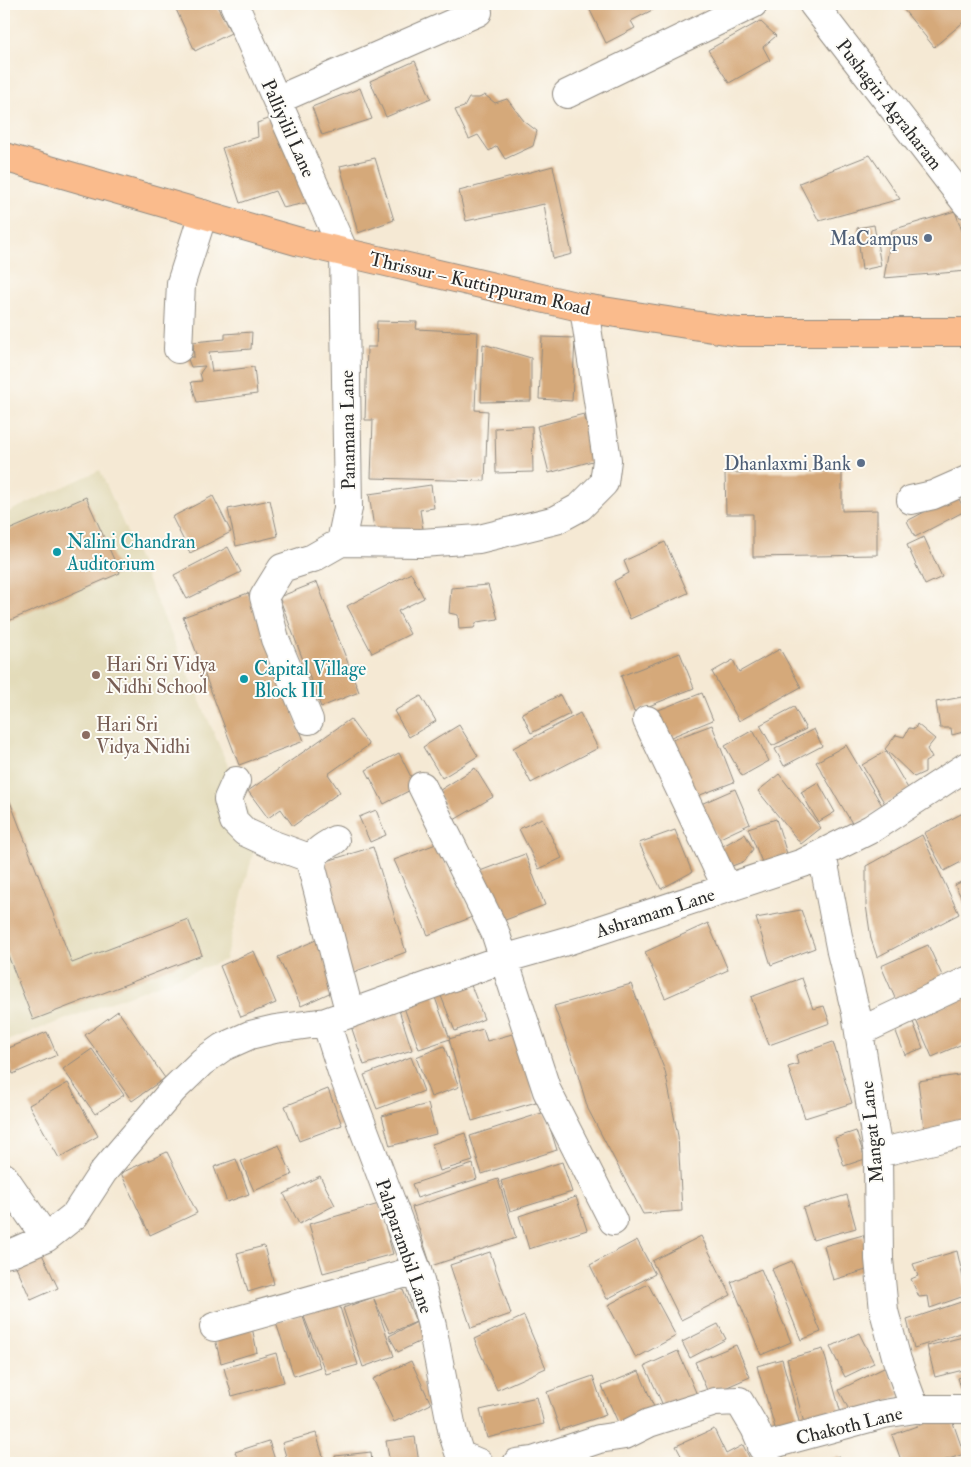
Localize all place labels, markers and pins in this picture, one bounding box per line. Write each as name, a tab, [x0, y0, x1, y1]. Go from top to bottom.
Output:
place label: MaCampus	[830, 227, 918, 252]
marker: MaCampus	[922, 232, 934, 244]
place label: Dhanlaxmi Bank	[724, 452, 851, 476]
marker: Dhanlaxmi Bank	[855, 457, 867, 469]
place label: Nalini Chandran Auditorium	[66, 530, 196, 576]
marker: Nalini Chandran Auditorium	[51, 546, 63, 558]
place label: Hari Sri Vidya Nidhi School	[106, 653, 216, 699]
place label: Capital Village Block III	[254, 657, 366, 703]
marker: Hari Sri Vidya Nidhi School	[90, 669, 102, 681]
marker: Capital Village Block III	[238, 673, 250, 685]
place label: Hari Sri Vidya Nidhi	[96, 713, 190, 759]
marker: Hari Sri Vidya Nidhi	[80, 729, 92, 741]

